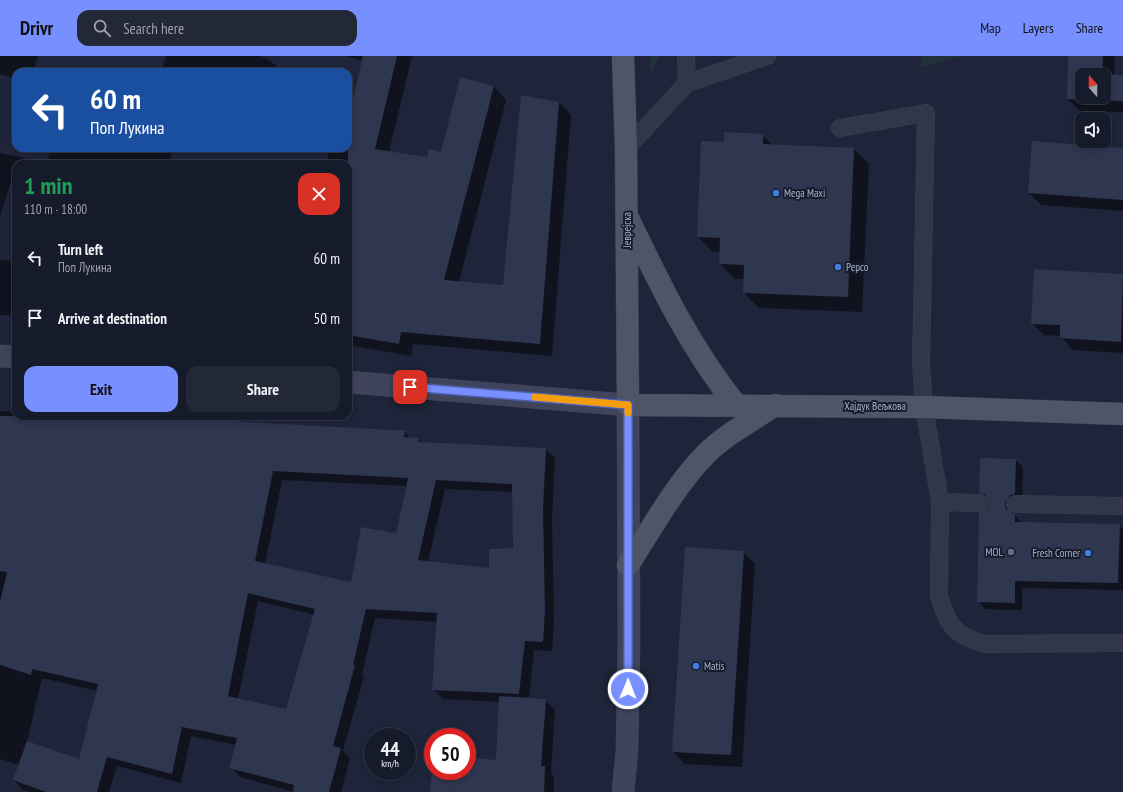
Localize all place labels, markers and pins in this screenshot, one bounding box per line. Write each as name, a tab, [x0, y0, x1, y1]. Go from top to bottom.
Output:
place label: Mega Maxi	[784, 186, 825, 200]
marker: Mega Maxi	[771, 188, 781, 198]
place label: Pepco	[846, 260, 869, 274]
marker: Pepco	[833, 262, 843, 272]
pin	[393, 370, 427, 404]
place label: MOL	[985, 545, 1003, 559]
place label: Fresh Corner	[1032, 546, 1080, 560]
marker: MOL	[1006, 547, 1016, 557]
marker: Fresh Corner	[1083, 548, 1093, 558]
place label: Matis	[704, 659, 725, 673]
marker: Matis	[691, 661, 701, 671]

